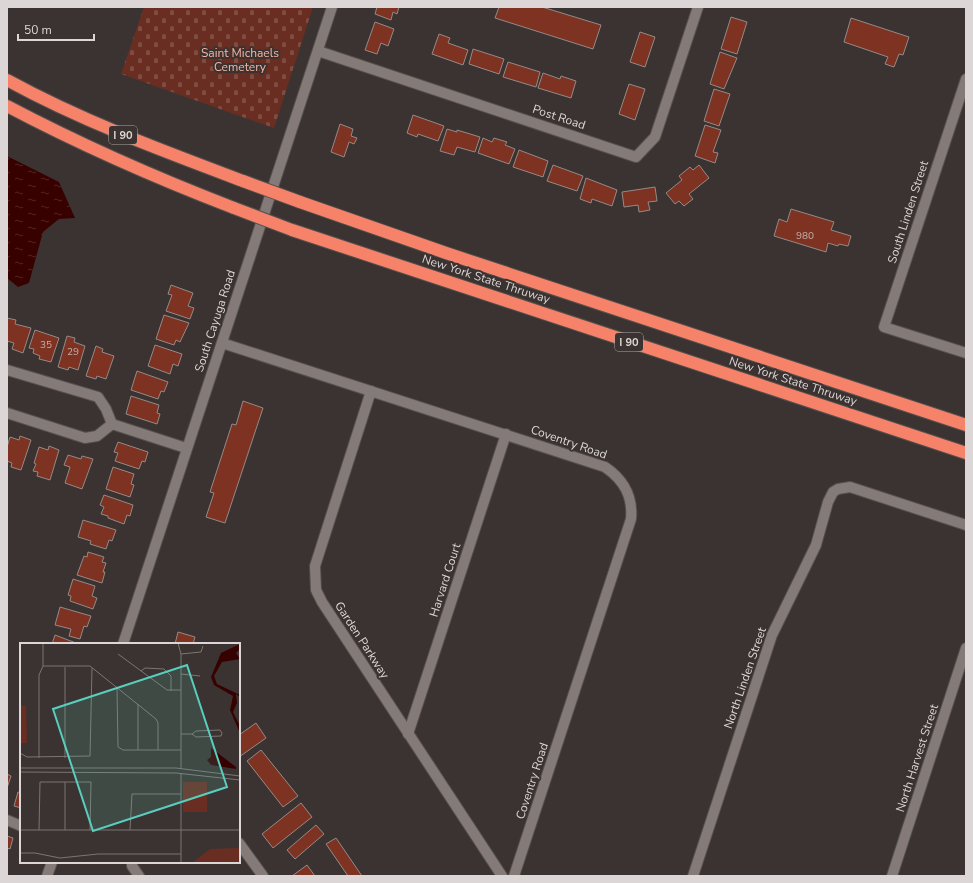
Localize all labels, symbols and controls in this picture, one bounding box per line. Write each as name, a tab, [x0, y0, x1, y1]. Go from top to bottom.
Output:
scale bar	[18, 16, 94, 42]
text: 50 m	[24, 22, 52, 38]
park label: Saint Michaels Cemetery	[201, 45, 279, 75]
street label: Post Road	[530, 101, 588, 133]
road number: I 90	[109, 126, 137, 144]
street label: South Linden Street	[884, 158, 932, 265]
house number: 980	[796, 229, 814, 243]
street label: New York State Thruway	[420, 251, 553, 308]
street label: South Cayuga Road	[191, 268, 239, 374]
road number: I 90	[615, 333, 643, 351]
house number: 35	[40, 338, 52, 352]
house number: 29	[67, 345, 79, 359]
street label: New York State Thruway	[727, 353, 860, 410]
street label: Coventry Road	[529, 421, 609, 463]
street label: Harvard Court	[426, 540, 465, 619]
street label: Garden Parkway	[331, 598, 393, 682]
street label: North Linden Street	[720, 624, 770, 731]
inset map	[20, 643, 240, 863]
street label: North Harvest Street	[892, 701, 942, 814]
street label: Coventry Road	[512, 741, 552, 821]

